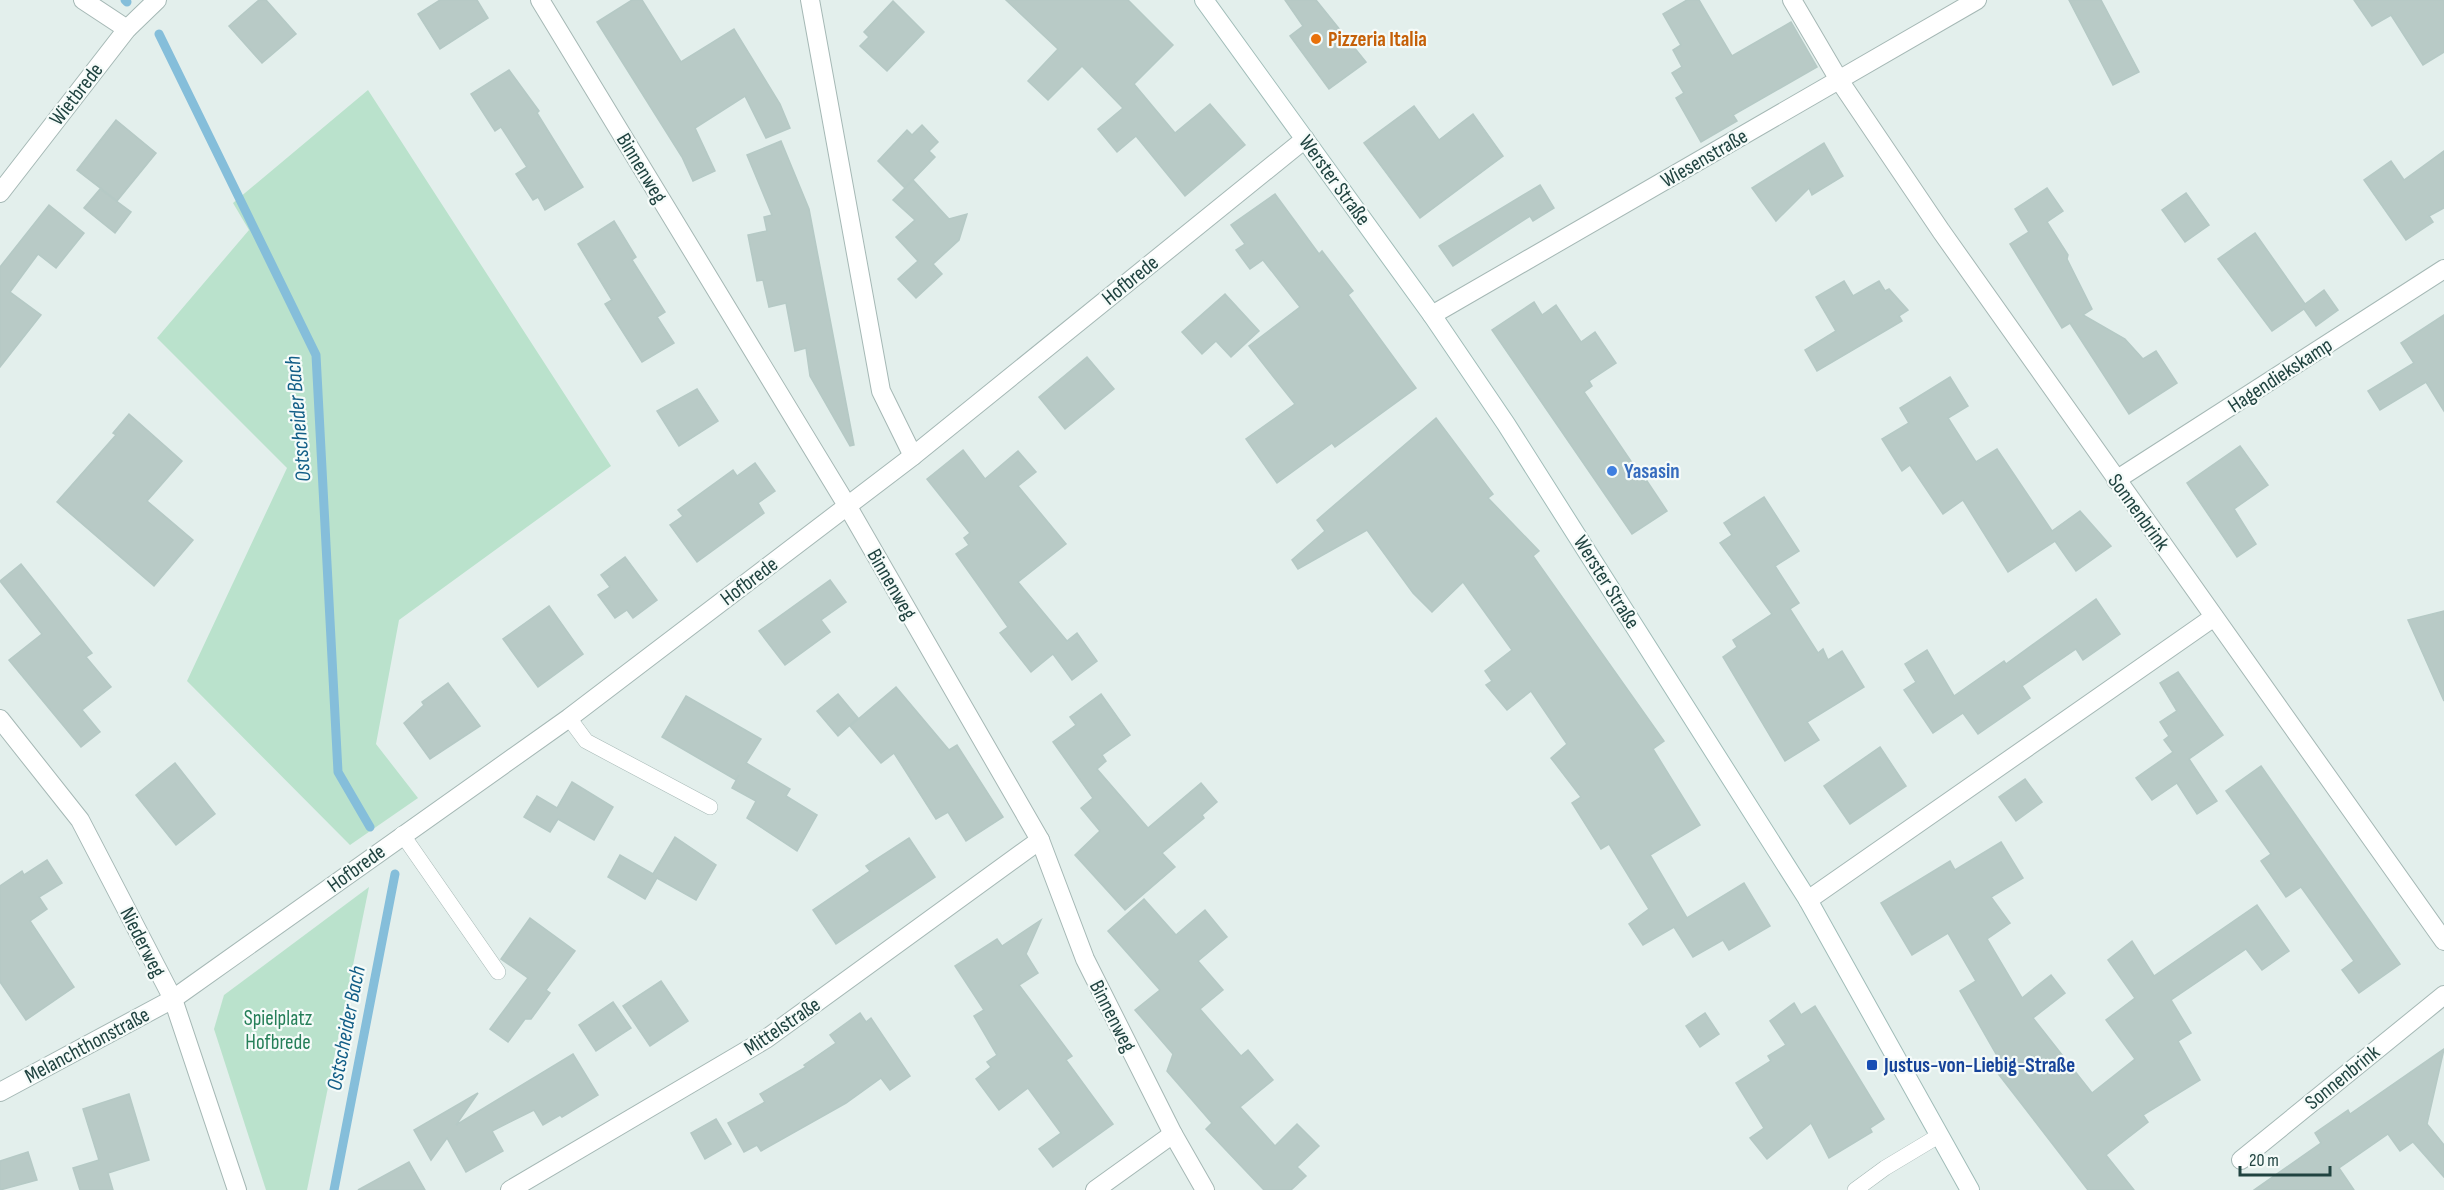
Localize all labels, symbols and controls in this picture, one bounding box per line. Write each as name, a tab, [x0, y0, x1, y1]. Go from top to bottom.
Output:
place label: Pizzeria Italia	[1328, 27, 1427, 52]
marker: Pizzeria Italia	[1309, 32, 1323, 46]
street label: Wietbrede	[44, 58, 109, 131]
street label: Wiesenstraße	[1656, 124, 1752, 193]
street label: Binnenweg	[611, 129, 672, 208]
street label: Werster Straße	[1293, 130, 1376, 230]
street label: Hofbrede	[1097, 250, 1164, 311]
street label: Hagendiekskamp	[2224, 332, 2337, 418]
water label: Ostscheider Bach	[280, 355, 317, 483]
place label: Yasasin	[1624, 459, 1680, 484]
marker: Yasasin	[1605, 464, 1619, 478]
street label: Sonnenbrink	[2102, 469, 2175, 556]
street label: Werster Straße	[1568, 531, 1645, 634]
street label: Binnenweg	[861, 545, 922, 624]
street label: Hofbrede	[716, 552, 783, 611]
street label: Hofbrede	[322, 839, 390, 898]
street label: Niederweg	[114, 903, 171, 981]
water label: Ostscheider Bach	[321, 964, 372, 1093]
street label: Binnenweg	[1084, 976, 1141, 1056]
street label: Mittelstraße	[739, 992, 825, 1061]
street label: Melanchthonstraße	[21, 1002, 154, 1089]
park label: Spielplatz Hofbrede	[244, 1006, 313, 1055]
street label: Sonnenbrink	[2300, 1040, 2385, 1115]
place label: Justus-von-Liebig-Straße	[1883, 1053, 2075, 1078]
marker: Justus-von-Liebig-Straße	[1865, 1058, 1879, 1072]
scale bar	[2240, 1139, 2330, 1177]
text: 20 m	[2249, 1150, 2279, 1171]

